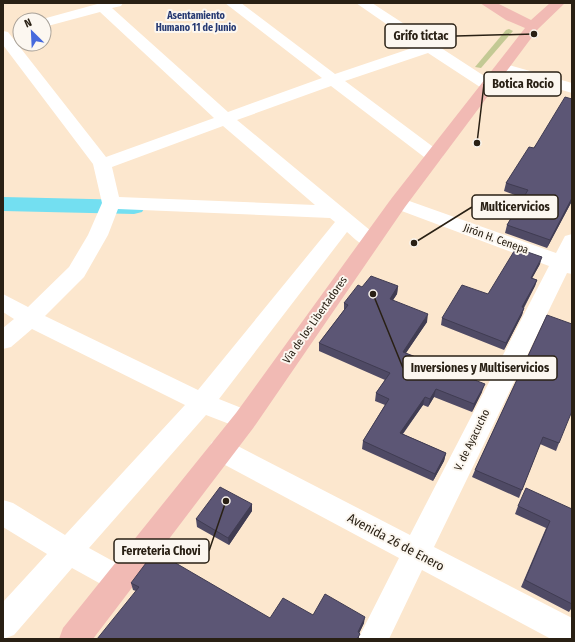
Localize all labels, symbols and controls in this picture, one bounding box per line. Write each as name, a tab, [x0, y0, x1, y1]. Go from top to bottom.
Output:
district label: Asentamiento Humano 11 de Junio	[156, 10, 237, 34]
north arrow	[12, 12, 52, 52]
text: N	[22, 16, 34, 31]
callout: Grifo tictac	[385, 24, 456, 48]
text: Grifo tictac	[393, 29, 449, 43]
callout: Botica Rocio	[484, 72, 561, 96]
text: Botica Rocio	[492, 77, 554, 91]
callout: Multicervicios	[472, 195, 558, 219]
text: Multicervicios	[480, 200, 551, 214]
street label: Jirón H. Cenepa	[462, 221, 530, 257]
street label: Vía de los Libertadores	[280, 274, 350, 366]
callout: Inversiones y Multiservicios	[403, 356, 557, 380]
text: Inversiones y Multiservicios	[411, 361, 550, 375]
street label: V. de Ayacucho	[452, 407, 493, 473]
street label: Avenida 26 de Enero	[345, 510, 447, 574]
callout: Ferreteria Chovi	[114, 539, 209, 563]
text: Ferreteria Chovi	[121, 544, 201, 558]

